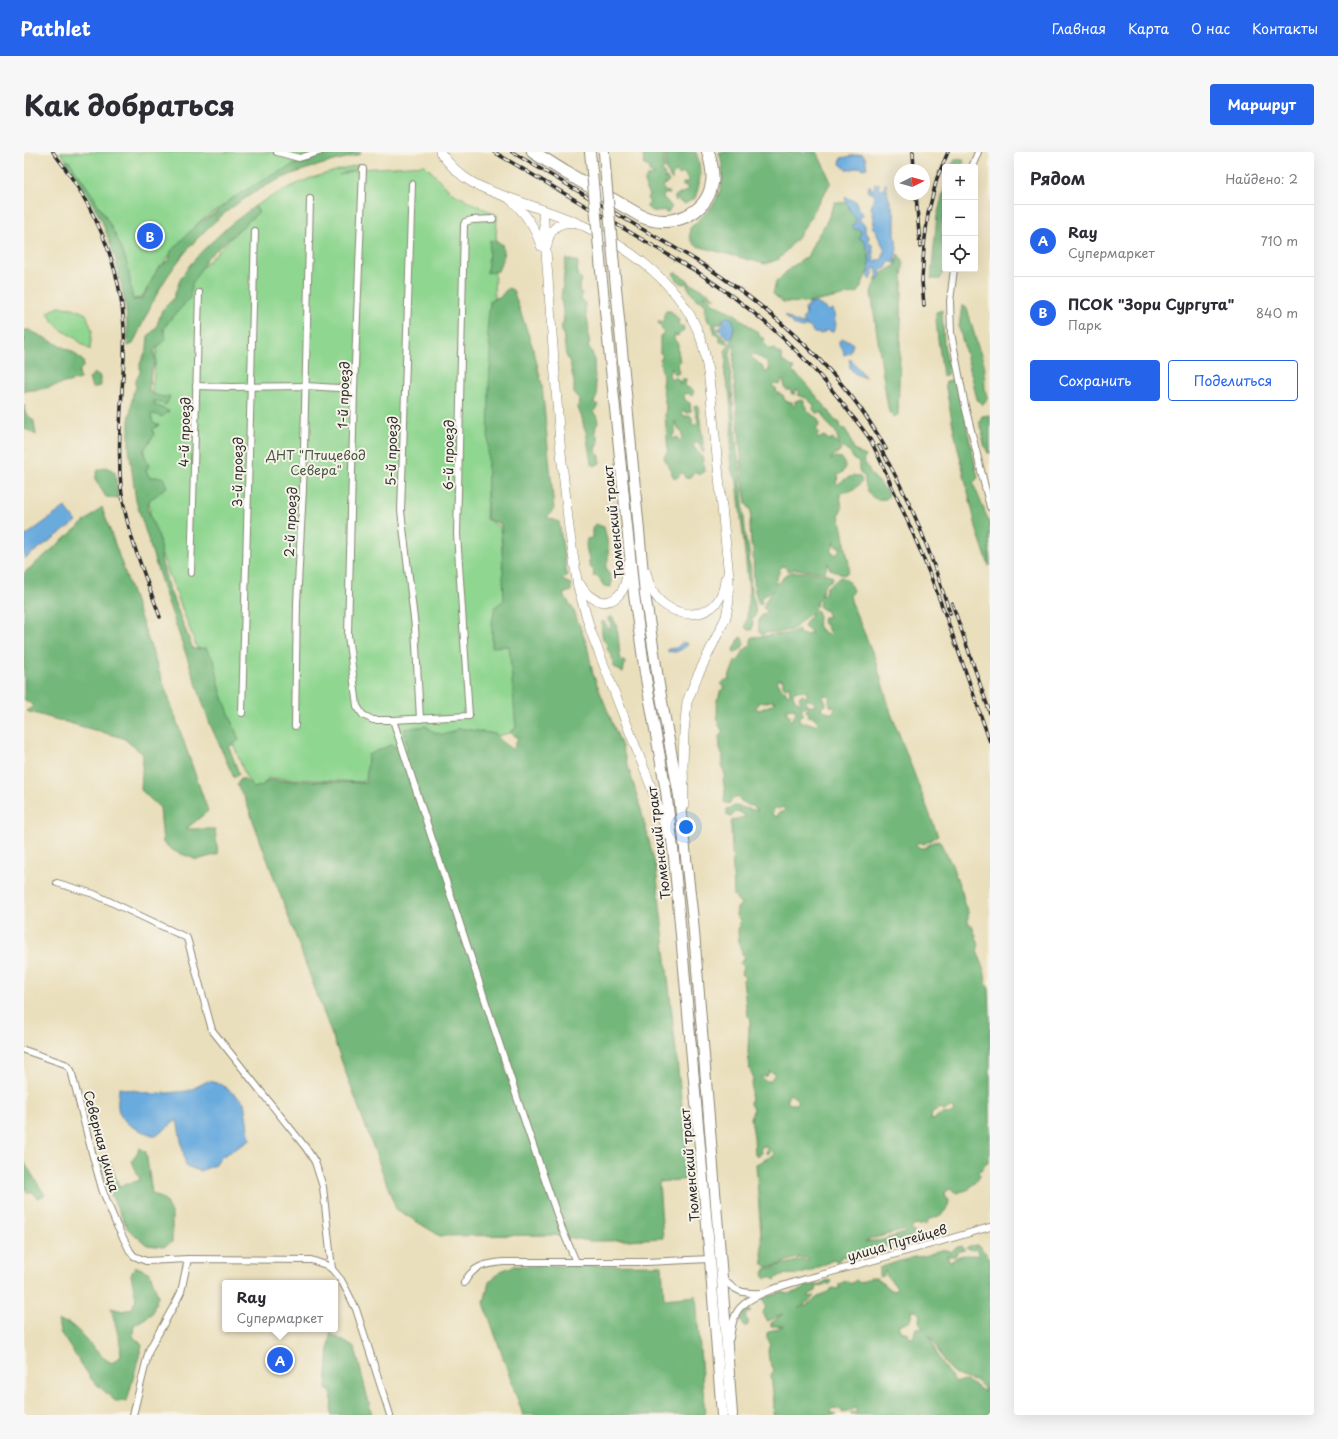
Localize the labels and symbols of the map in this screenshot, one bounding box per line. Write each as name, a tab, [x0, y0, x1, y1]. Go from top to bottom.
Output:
north arrow	[894, 164, 930, 200]
pin: B	[137, 221, 163, 251]
street label: 1-й проезд	[332, 361, 354, 429]
street label: 4-й проезд	[173, 397, 195, 467]
street label: 5-й проезд	[380, 416, 402, 486]
street label: 6-й проезд	[438, 420, 458, 490]
street label: 3-й проезд	[227, 437, 247, 507]
park label: ДНТ "Птицевод Севера"	[265, 445, 366, 479]
street label: Тюменский тракт	[598, 464, 628, 580]
street label: 2-й проезд	[279, 486, 301, 558]
street label: Тюменский тракт	[642, 785, 674, 901]
your location	[676, 817, 696, 837]
street label: Северная улица	[79, 1088, 125, 1195]
street label: Тюменский тракт	[675, 1107, 703, 1223]
street label: улица Путейцев	[845, 1219, 949, 1265]
pin: A	[267, 1345, 293, 1375]

